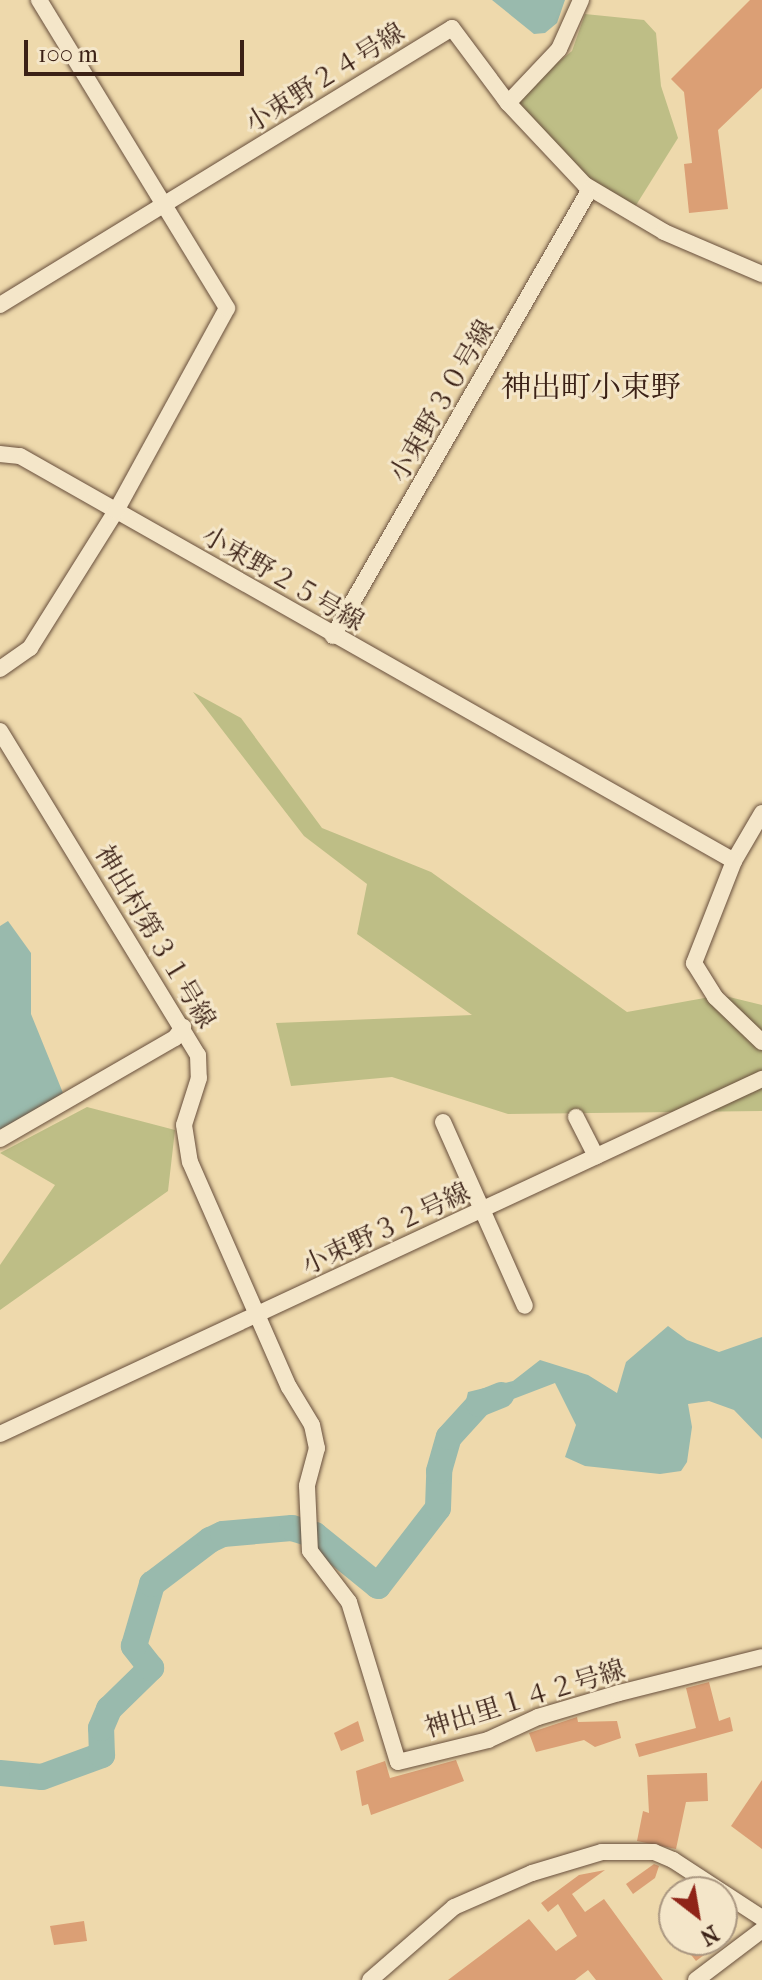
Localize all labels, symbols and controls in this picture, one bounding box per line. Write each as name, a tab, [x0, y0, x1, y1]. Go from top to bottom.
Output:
street label: 小束野２４号線	[240, 17, 410, 139]
scale bar	[28, 24, 248, 74]
text: 100 m	[38, 40, 98, 68]
street label: 小束野３０号線	[383, 314, 501, 488]
district label: 神出町小束野	[501, 370, 681, 406]
street label: 小束野２５号線	[196, 520, 370, 638]
street label: 神出村第３１号線	[88, 840, 222, 1034]
street label: 小束野３２号線	[297, 1176, 475, 1282]
street label: 神出里１４２号線	[421, 1654, 629, 1744]
north arrow	[658, 1876, 738, 1956]
text: N	[695, 1919, 723, 1950]

